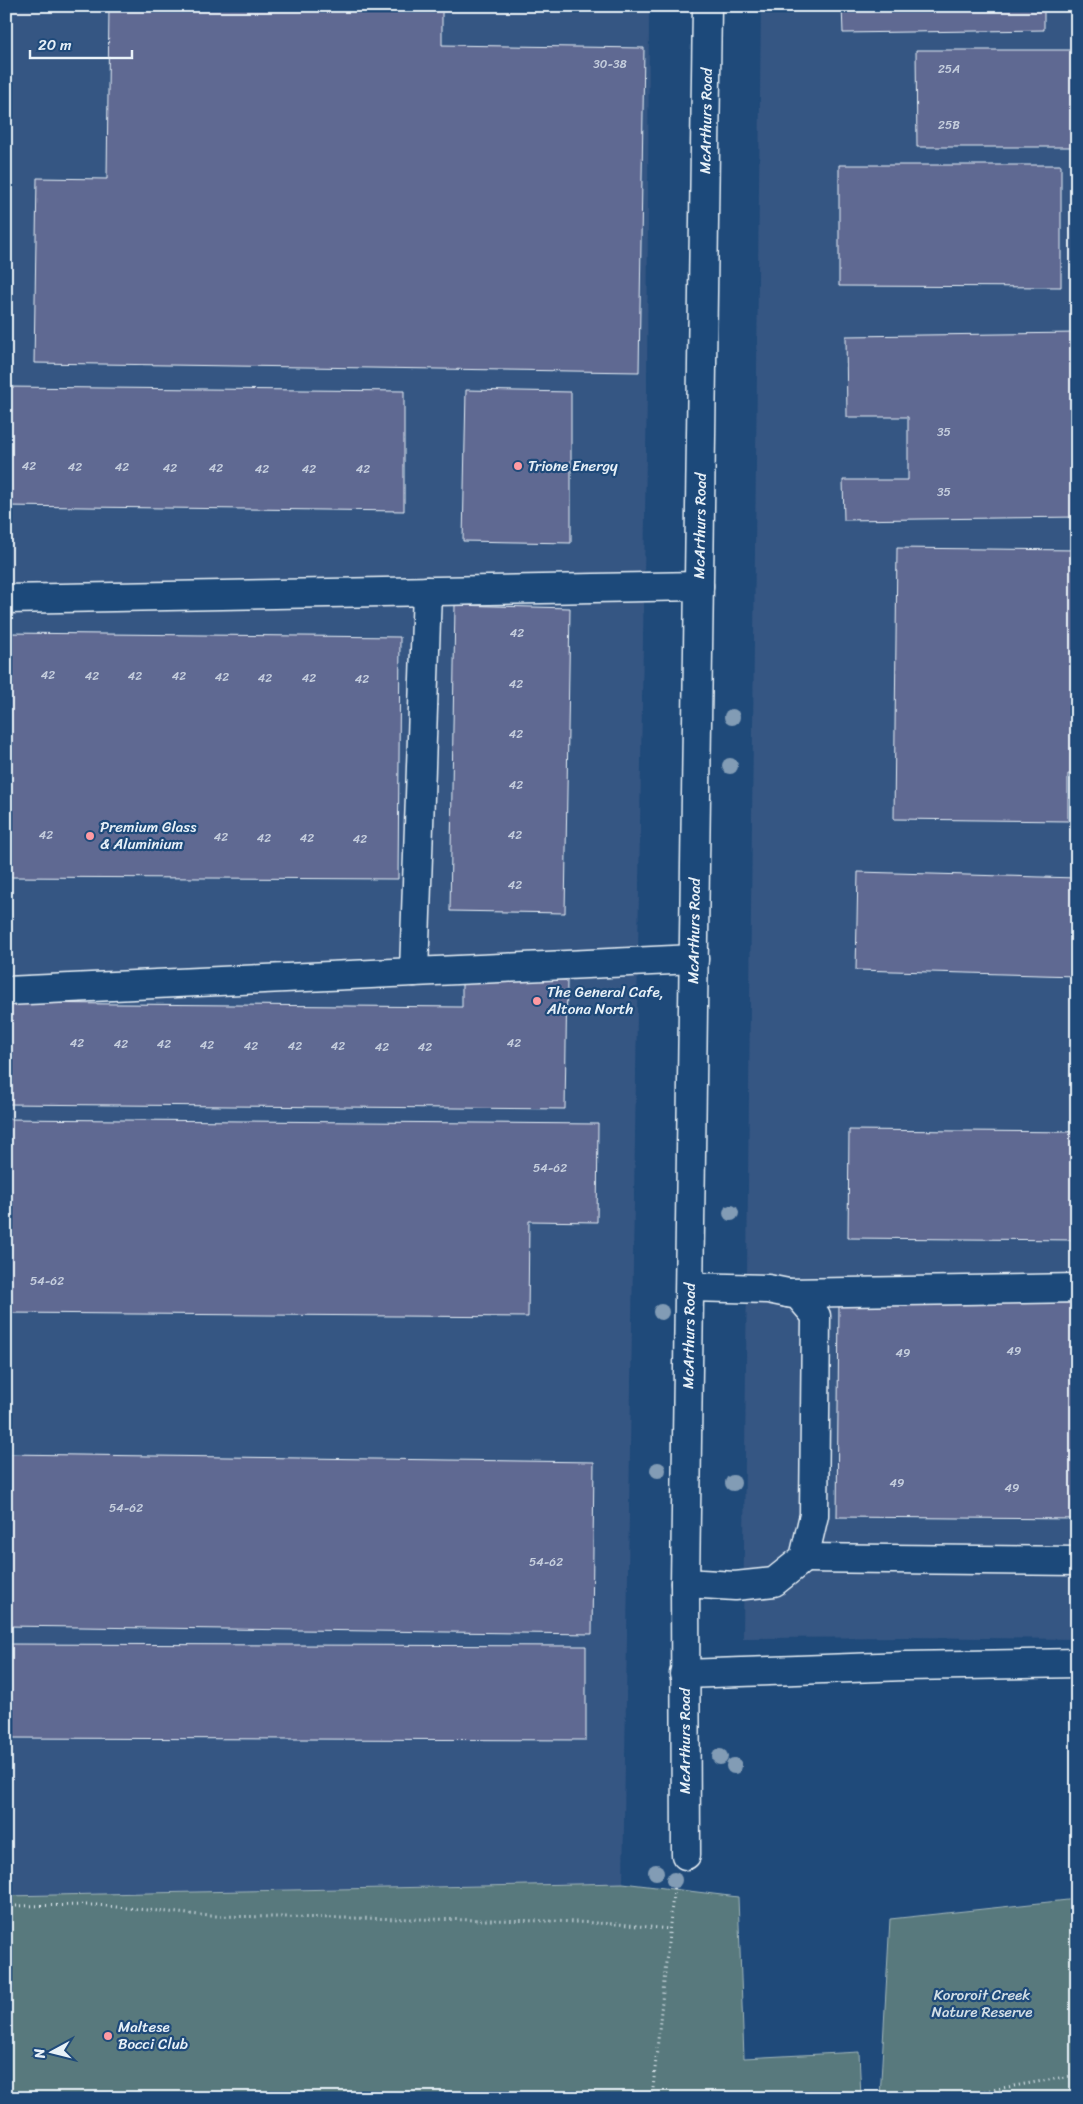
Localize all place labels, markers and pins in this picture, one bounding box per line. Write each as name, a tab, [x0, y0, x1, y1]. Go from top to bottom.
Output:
place label: Trione Energy	[528, 453, 618, 479]
marker: Trione Energy	[512, 460, 524, 472]
place label: Premium Glass & Aluminium	[100, 814, 197, 857]
marker: Premium Glass & Aluminium	[84, 830, 96, 842]
place label: The General Cafe, Altona North	[546, 979, 664, 1022]
marker: The General Cafe, Altona North	[531, 995, 543, 1007]
place label: Maltese Bocci Club	[118, 2014, 188, 2057]
marker: Maltese Bocci Club	[102, 2030, 114, 2042]

